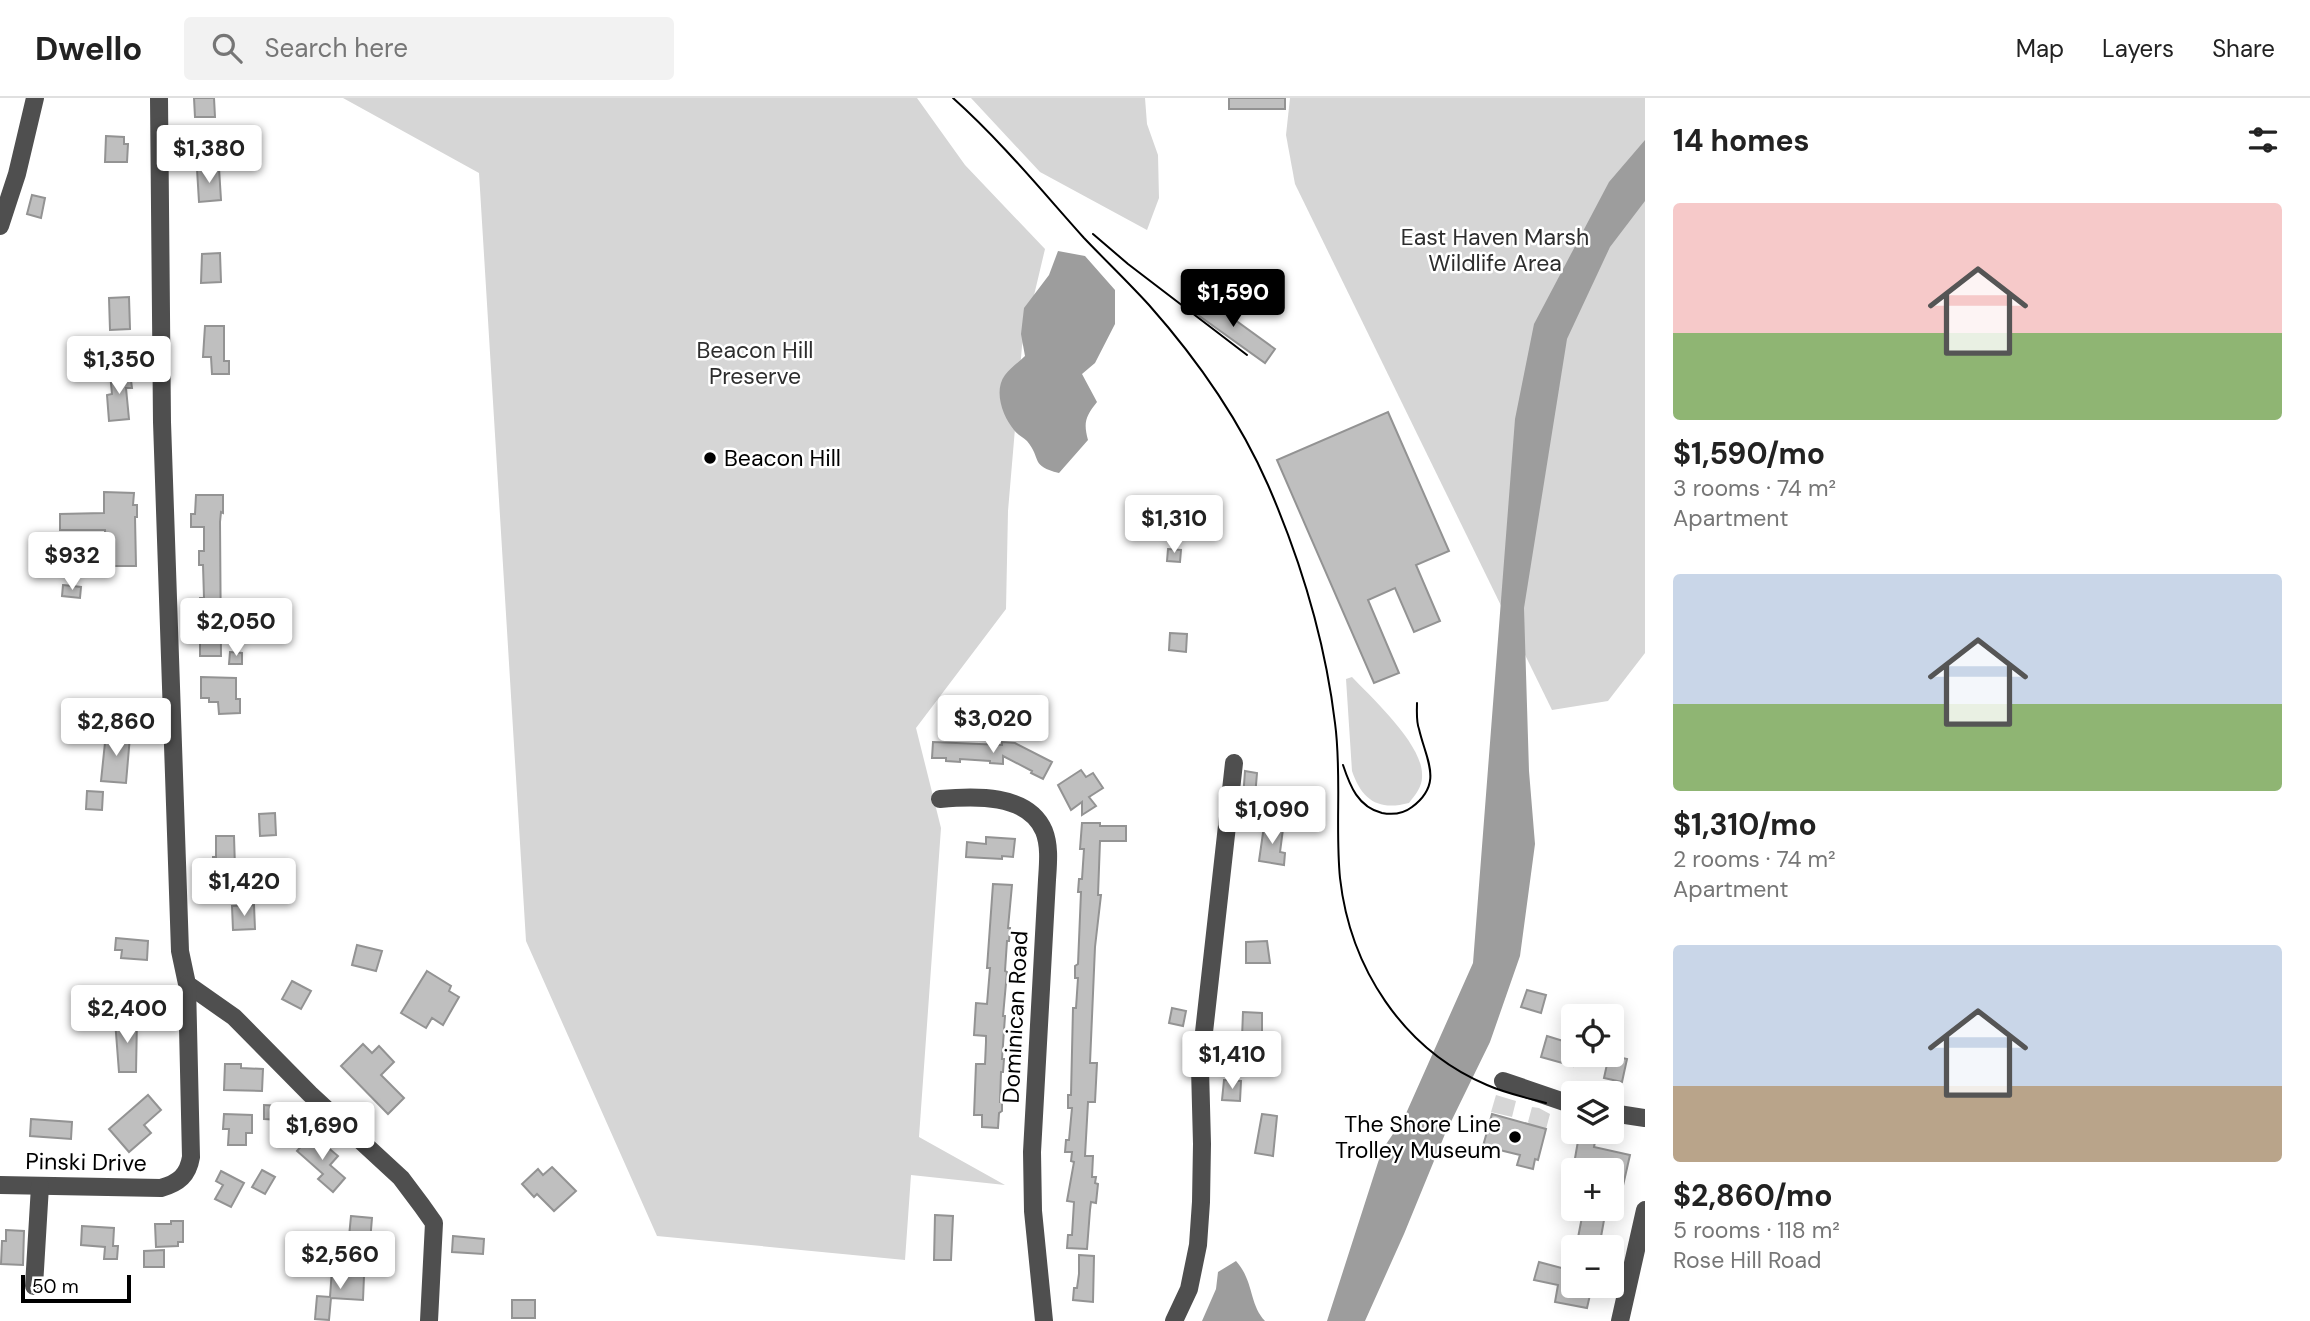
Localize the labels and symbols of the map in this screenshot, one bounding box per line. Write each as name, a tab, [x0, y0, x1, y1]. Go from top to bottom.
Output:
pin: $1,380	[152, 126, 266, 185]
park label: East Haven Marsh Wildlife Area	[1401, 222, 1589, 278]
pin: $1,590	[1176, 270, 1290, 329]
park label: Beacon Hill Preserve	[696, 335, 814, 391]
pin: $1,350	[62, 336, 176, 396]
place label: Beacon Hill	[724, 443, 841, 473]
marker: Beacon Hill	[702, 450, 718, 466]
pin: $1,310	[1117, 496, 1231, 555]
pin: $932	[31, 532, 113, 592]
pin: $2,050	[179, 598, 293, 658]
pin: $3,020	[936, 696, 1050, 755]
pin: $2,860	[59, 698, 173, 758]
pin: $1,090	[1215, 786, 1329, 846]
pin: $1,420	[187, 858, 301, 918]
street label: Dominican Road	[996, 930, 1034, 1104]
pin: $2,400	[70, 986, 184, 1045]
pin: $1,410	[1175, 1032, 1289, 1091]
pin: $1,690	[265, 1102, 379, 1162]
place label: The Shore Line Trolley Museum	[1335, 1109, 1501, 1165]
marker: The Shore Line Trolley Museum	[1507, 1129, 1523, 1145]
street label: Pinski Drive	[25, 1146, 147, 1178]
pin: $2,560	[283, 1232, 397, 1291]
scale bar	[21, 1272, 131, 1304]

